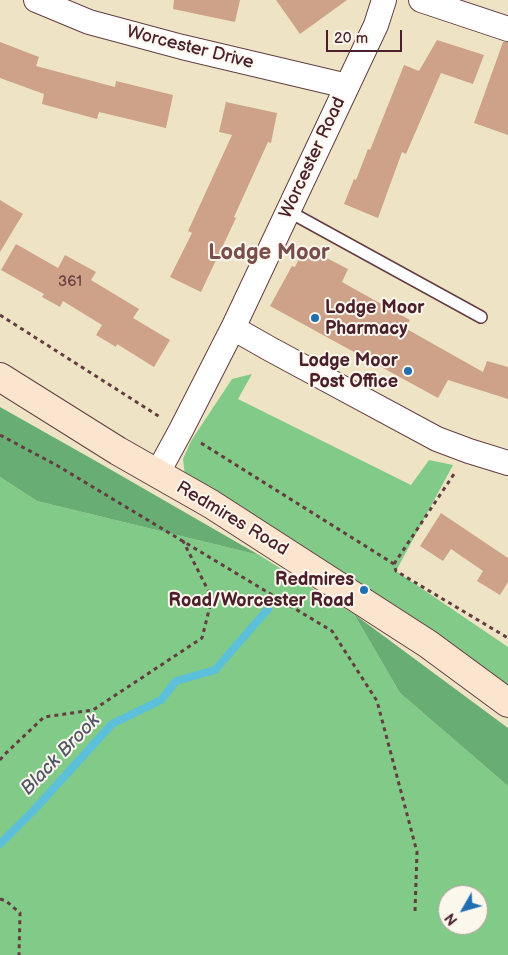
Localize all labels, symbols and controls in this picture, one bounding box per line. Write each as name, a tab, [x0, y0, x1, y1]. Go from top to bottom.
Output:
scale bar	[328, 20, 404, 52]
street label: Worcester Drive	[124, 22, 256, 74]
text: 20 m	[334, 29, 368, 48]
street label: Worcester Road	[275, 94, 351, 222]
district label: Lodge Moor	[208, 240, 330, 266]
house number: 361	[58, 273, 82, 291]
place label: Lodge Moor Pharmacy	[325, 297, 424, 340]
marker: Lodge Moor Pharmacy	[309, 312, 321, 324]
place label: Lodge Moor Post Office	[299, 350, 398, 392]
marker: Lodge Moor Post Office	[402, 365, 414, 377]
street label: Redmires Road	[172, 477, 292, 561]
place label: Redmires Road/Worcester Road	[169, 569, 354, 612]
marker: Redmires Road/Worcester Road	[358, 584, 370, 596]
water label: Black Brook	[17, 710, 105, 800]
north arrow	[438, 885, 488, 935]
text: N	[442, 910, 462, 928]

